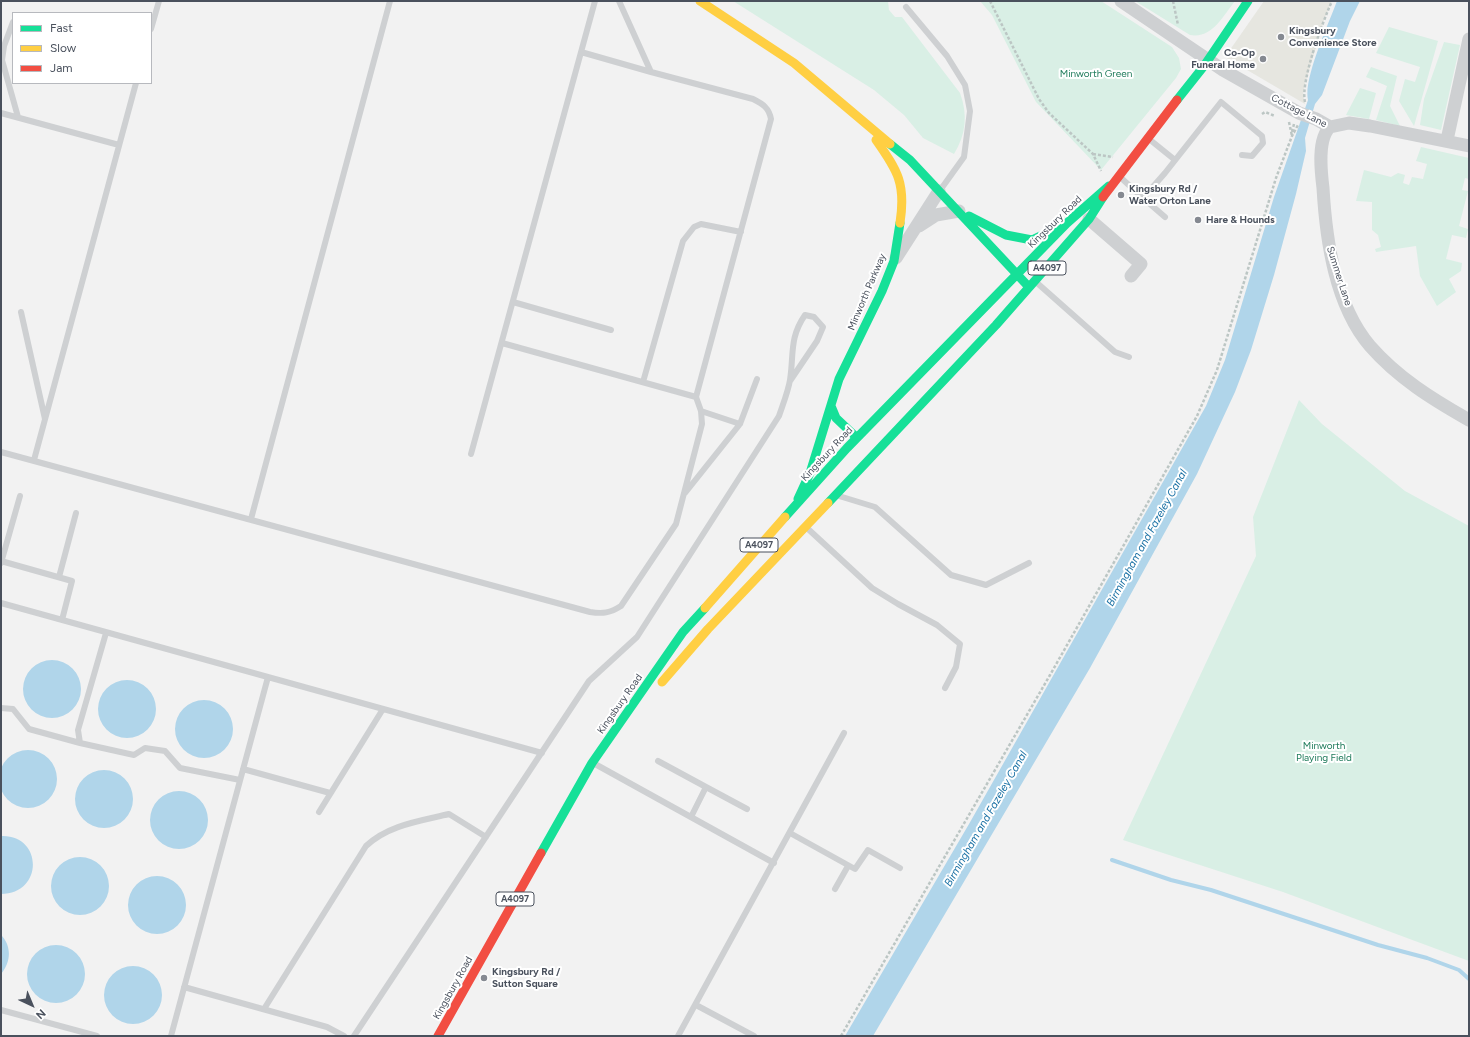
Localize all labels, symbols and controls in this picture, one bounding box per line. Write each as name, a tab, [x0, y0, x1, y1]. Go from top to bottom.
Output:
legend	[12, 12, 152, 84]
text: Fast	[50, 21, 73, 35]
place label: Kingsbury Convenience Store	[1289, 25, 1377, 48]
marker: Kingsbury Convenience Store	[1276, 32, 1286, 42]
text: Slow	[50, 41, 76, 55]
place label: Co-Op Funeral Home	[1191, 47, 1255, 70]
marker: Co-Op Funeral Home	[1258, 54, 1268, 64]
text: Jam	[50, 61, 73, 75]
park label: Minworth Green	[1060, 68, 1132, 80]
street label: Cottage Lane	[1269, 92, 1329, 130]
place label: Kingsbury Rd / Water Orton Lane	[1129, 183, 1211, 206]
marker: Kingsbury Rd / Water Orton Lane	[1116, 190, 1126, 200]
street label: Kingsbury Road	[1026, 193, 1084, 251]
place label: Hare & Hounds	[1206, 214, 1275, 226]
marker: Hare & Hounds	[1193, 215, 1203, 225]
street label: Summer Lane	[1324, 245, 1354, 307]
street label: Minworth Parkway	[845, 252, 889, 332]
road number: A4097	[1028, 261, 1066, 275]
street label: Kingsbury Road	[799, 424, 855, 484]
water label: Birmingham and Fazeley Canal	[1104, 467, 1190, 609]
road number: A4097	[740, 538, 778, 552]
street label: Kingsbury Road	[595, 672, 645, 736]
park label: Minworth Playing Field	[1296, 740, 1352, 764]
water label: Birmingham and Fazeley Canal	[942, 749, 1030, 889]
road number: A4097	[496, 892, 534, 906]
street label: Kingsbury Road	[431, 954, 475, 1022]
place label: Kingsbury Rd / Sutton Square	[492, 966, 560, 990]
marker: Kingsbury Rd / Sutton Square	[479, 973, 489, 983]
north arrow	[12, 985, 52, 1025]
text: N	[33, 1006, 48, 1022]

